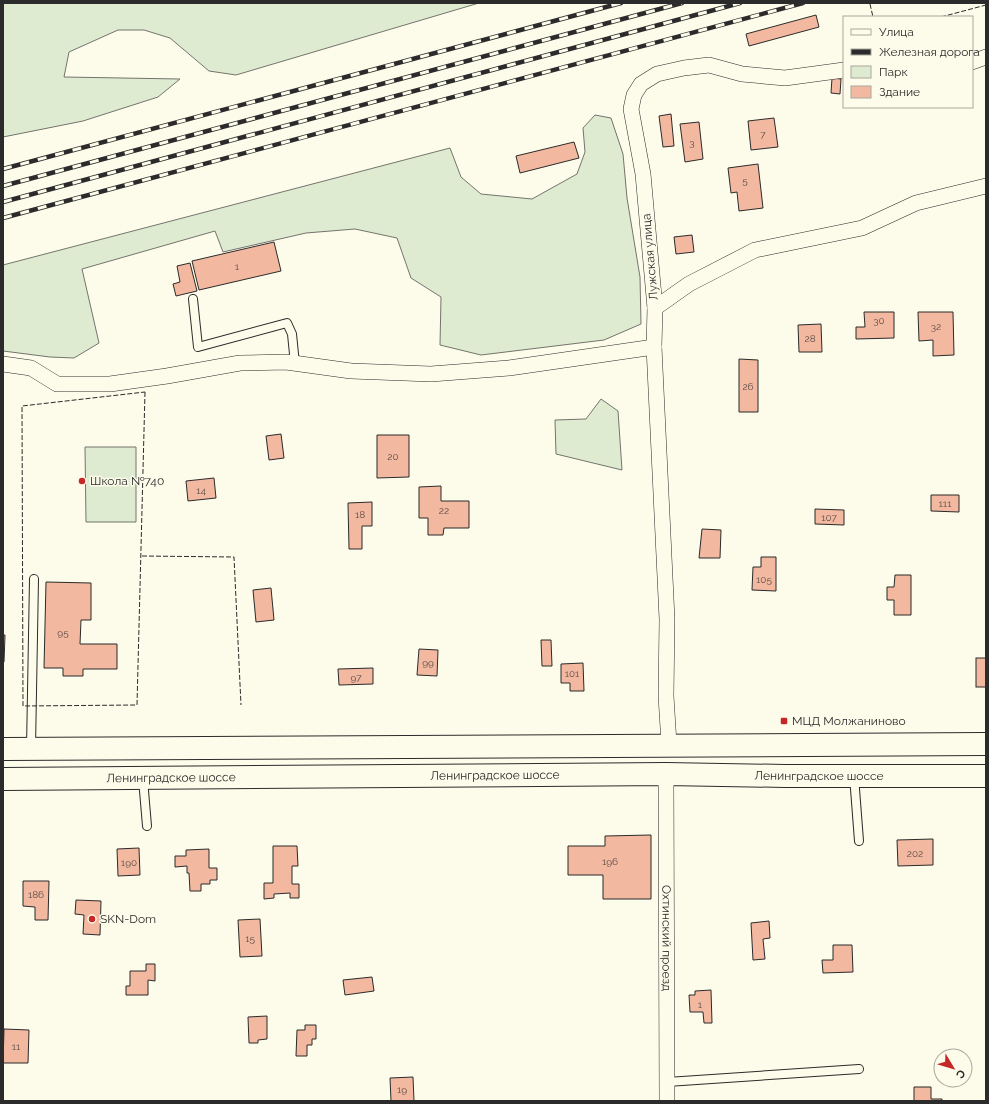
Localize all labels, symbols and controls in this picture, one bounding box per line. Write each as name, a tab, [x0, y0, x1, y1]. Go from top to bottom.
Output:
legend	[843, 16, 973, 108]
text: Улица	[879, 25, 914, 39]
text: Железная дорога	[879, 45, 980, 59]
text: Парк	[879, 65, 908, 79]
text: Здание	[879, 85, 920, 99]
house number: 7	[760, 129, 766, 140]
house number: 3	[689, 137, 695, 148]
house number: 5	[742, 175, 748, 186]
street label: Лужская улица	[639, 213, 661, 301]
house number: 1	[235, 261, 240, 272]
house number: 30	[873, 315, 885, 326]
house number: 32	[931, 321, 941, 332]
house number: 28	[804, 333, 816, 344]
house number: 26	[742, 381, 754, 392]
house number: 20	[387, 451, 399, 462]
place label: Школа №740	[90, 474, 164, 488]
marker: Школа №740	[77, 476, 87, 486]
house number: 14	[196, 485, 206, 496]
house number: 111	[939, 498, 952, 509]
house number: 22	[439, 505, 449, 516]
house number: 18	[355, 509, 365, 520]
house number: 107	[821, 512, 837, 523]
house number: 105	[756, 574, 772, 585]
house number: 95	[57, 627, 69, 638]
house number: 99	[422, 657, 434, 668]
house number: 101	[565, 668, 580, 679]
house number: 97	[350, 672, 362, 683]
place label: МЦД Молжаниново	[792, 714, 906, 728]
marker: МЦД Молжаниново	[779, 716, 789, 726]
street label: Ленинградское шоссе	[430, 768, 560, 783]
street label: Ленинградское шоссе	[754, 768, 884, 783]
street label: Ленинградское шоссе	[106, 770, 236, 785]
house number: 202	[907, 848, 923, 859]
house number: 196	[602, 856, 618, 867]
house number: 190	[121, 857, 137, 868]
street label: Охтинский проезд	[659, 885, 674, 991]
house number: 186	[28, 889, 44, 900]
place label: SKN-Dom	[100, 912, 156, 926]
marker: SKN-Dom	[87, 914, 97, 924]
house number: 15	[245, 933, 255, 944]
house number: 1	[698, 999, 703, 1010]
house number: 11	[12, 1041, 21, 1052]
north arrow	[933, 1048, 973, 1088]
text: С	[953, 1067, 968, 1081]
house number: 19	[397, 1084, 407, 1095]

